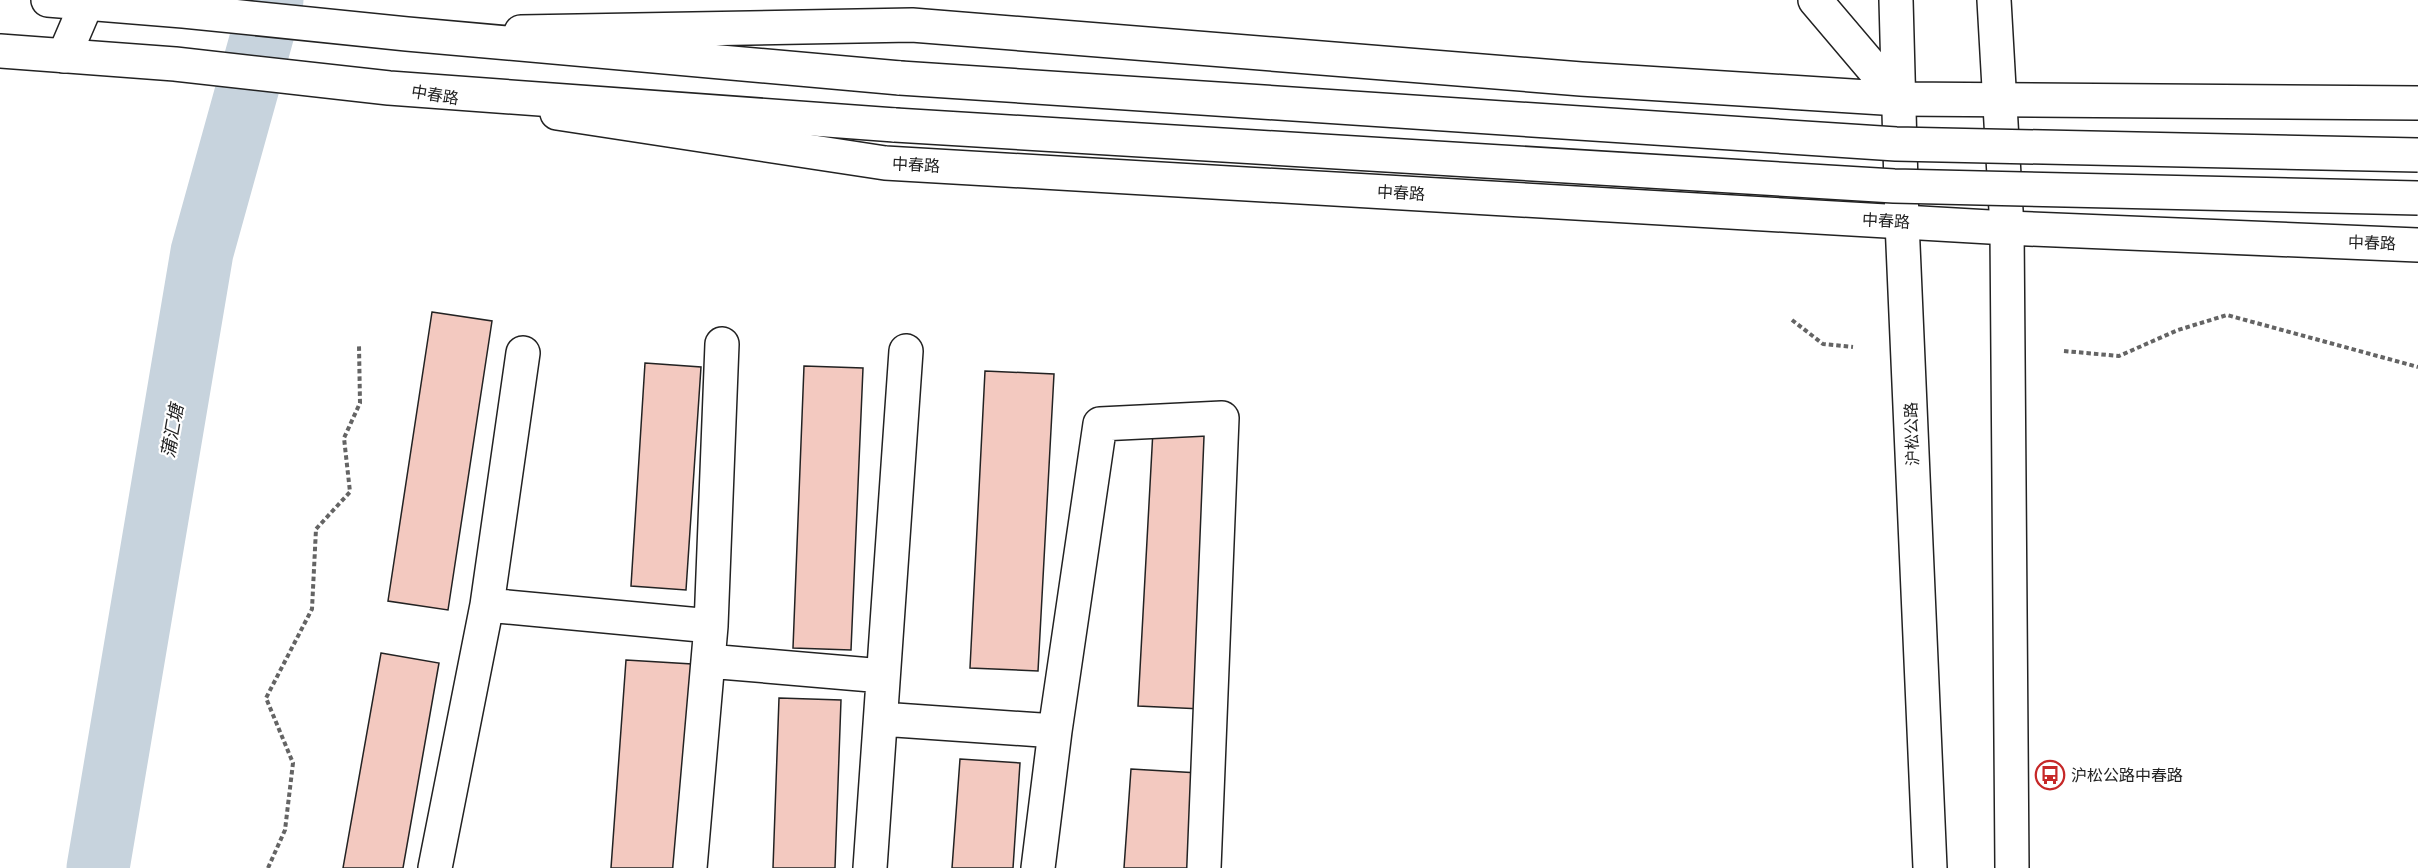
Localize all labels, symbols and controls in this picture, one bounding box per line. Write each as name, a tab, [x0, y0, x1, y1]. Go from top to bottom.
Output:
street label: 中春路	[409, 80, 461, 110]
street label: 中春路	[891, 152, 941, 178]
street label: 中春路	[1376, 180, 1426, 206]
street label: 中春路	[1861, 208, 1911, 234]
street label: 中春路	[2348, 231, 2396, 255]
water label: 蒲汇塘	[155, 399, 190, 460]
street label: 沪松公路	[1899, 402, 1925, 466]
bus stop icon: 沪松公路中春路	[2034, 759, 2066, 791]
place label: 沪松公路中春路	[2071, 764, 2183, 787]

